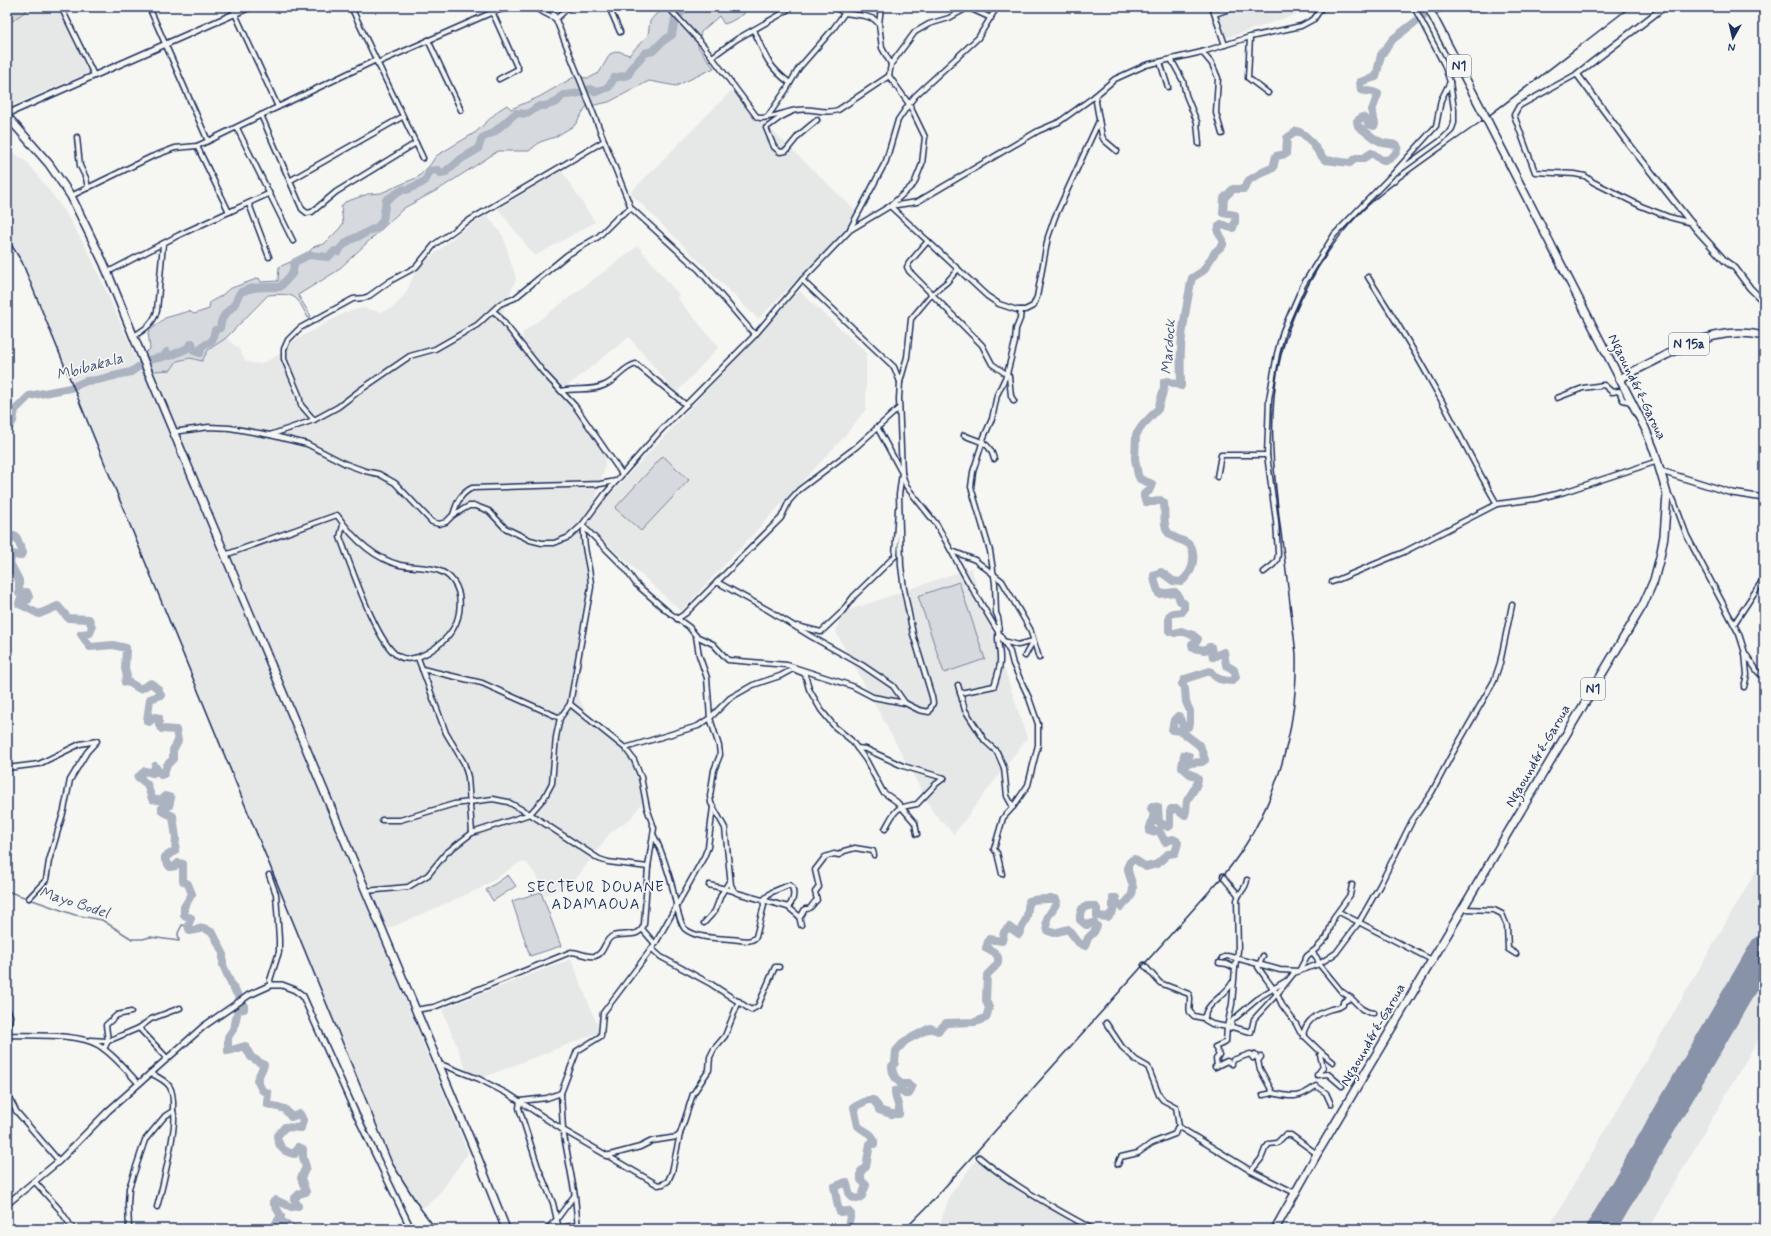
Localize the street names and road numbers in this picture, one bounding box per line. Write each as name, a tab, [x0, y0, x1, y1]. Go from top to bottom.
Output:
road number: N1	[1447, 55, 1471, 77]
street label: Ngaoundéré-Garoua	[1602, 331, 1671, 444]
road number: N 15a	[1669, 333, 1709, 355]
road number: N1	[1581, 678, 1605, 700]
street label: Ngaoundéré-Garoua	[1501, 701, 1577, 812]
street label: Ngaoundéré-Garoua	[1336, 980, 1412, 1091]

